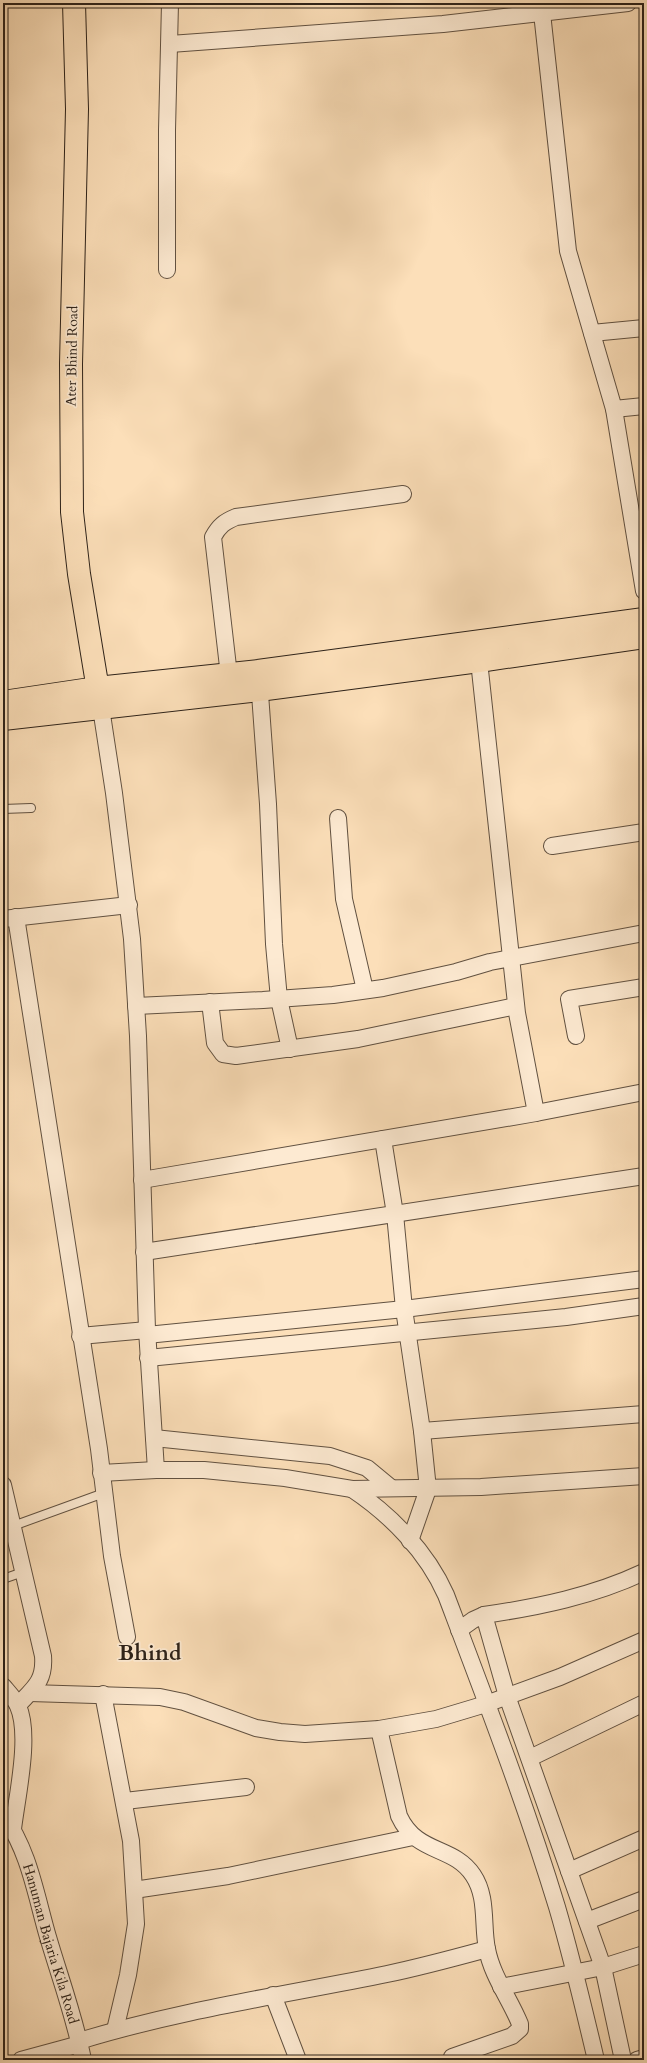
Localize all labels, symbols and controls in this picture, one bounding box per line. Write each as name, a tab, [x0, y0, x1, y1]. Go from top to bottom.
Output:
street label: Ater Bhind Road	[62, 305, 82, 407]
district label: Bhind	[118, 1638, 182, 1668]
street label: Hanuman Bajaria Kila Road	[19, 1861, 84, 2026]

